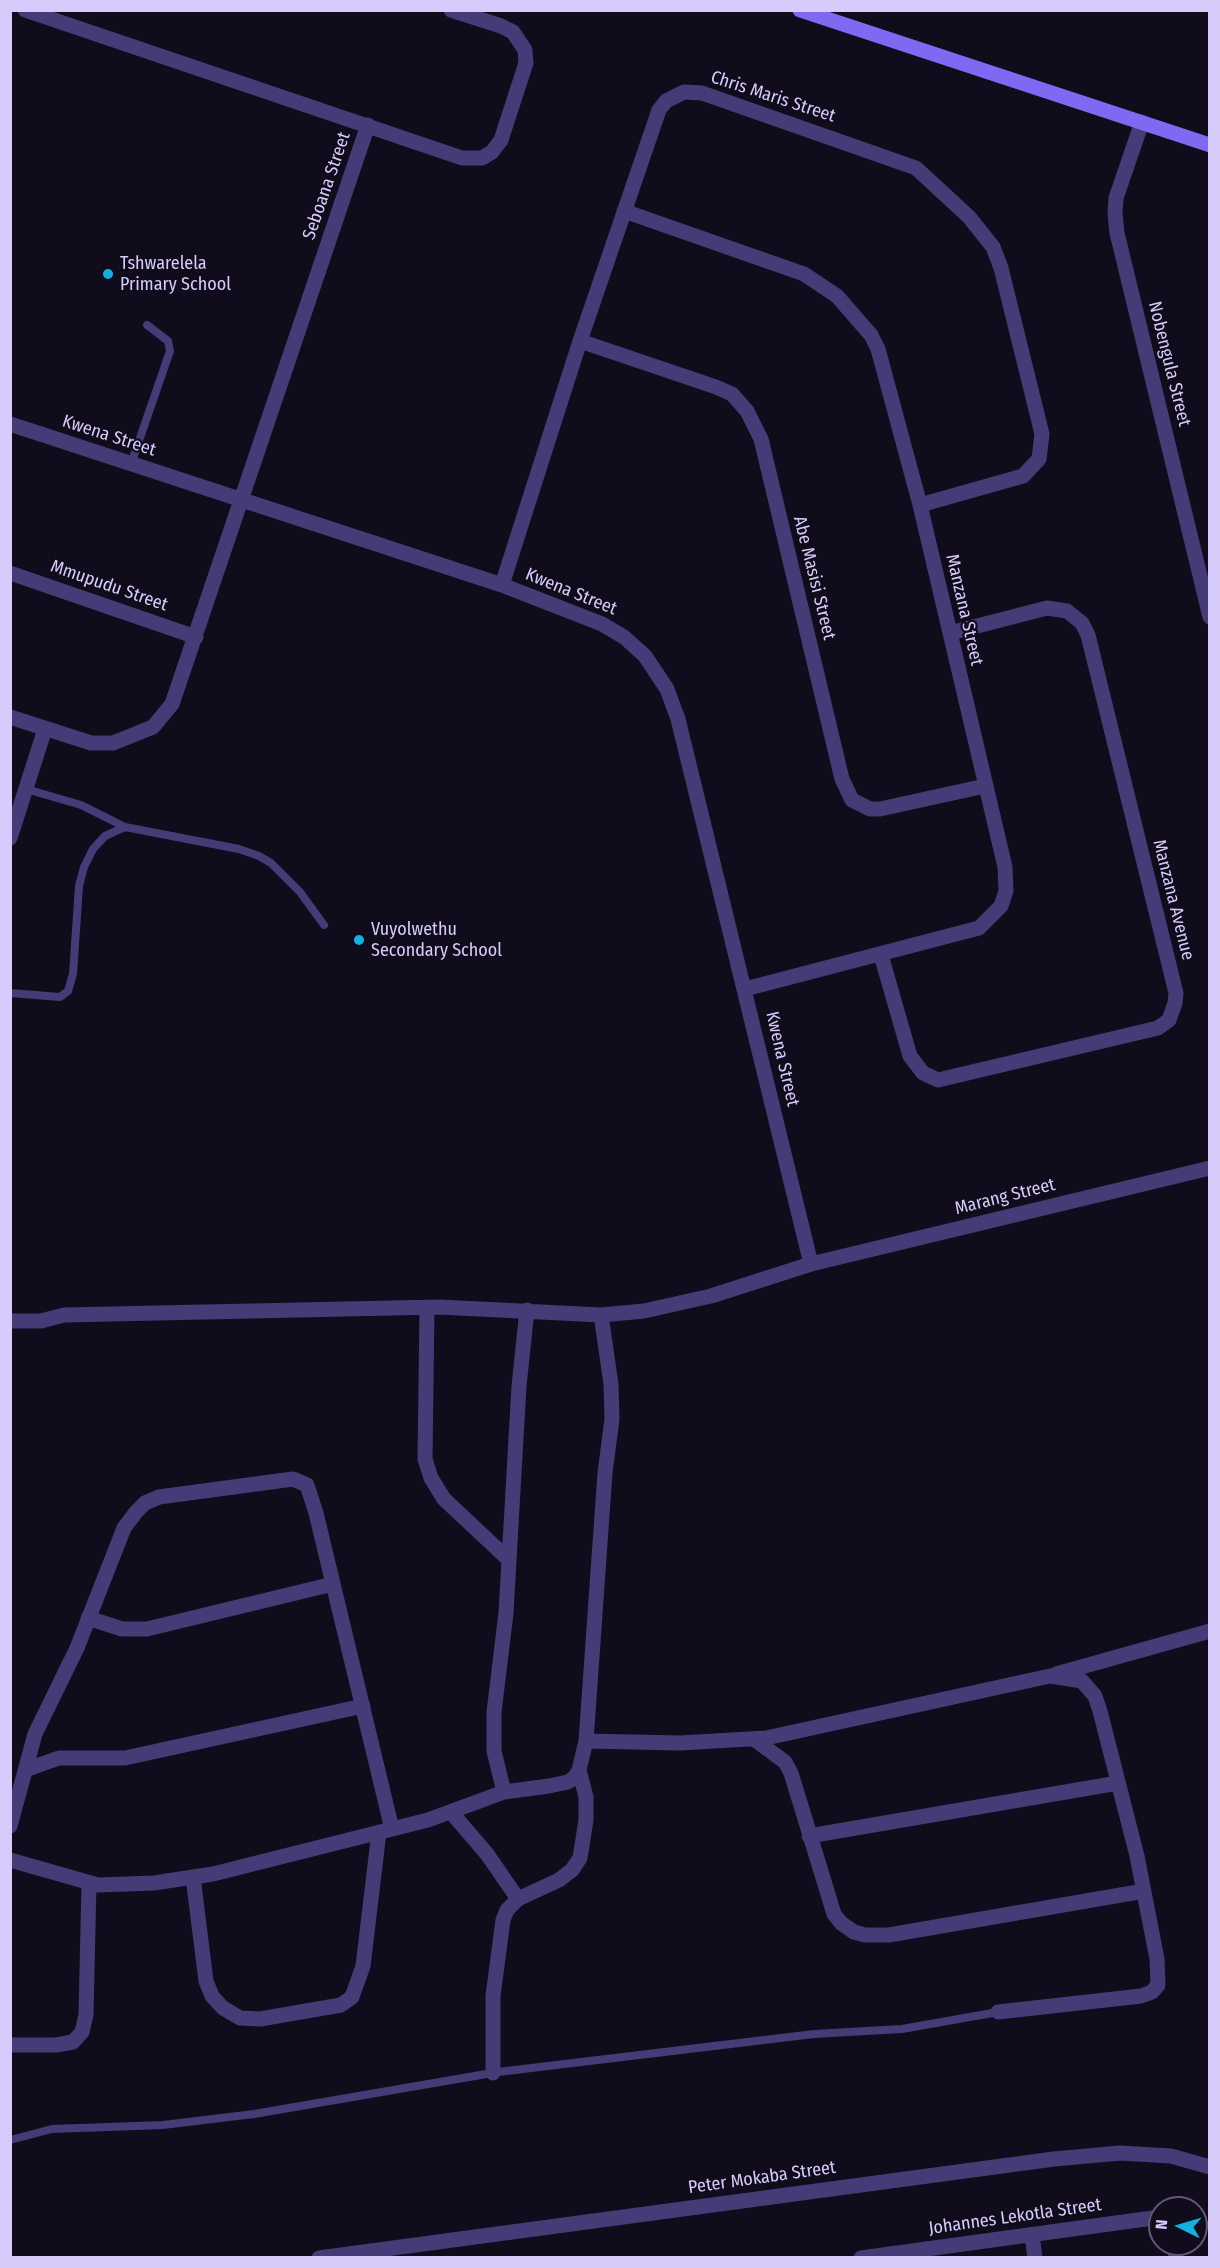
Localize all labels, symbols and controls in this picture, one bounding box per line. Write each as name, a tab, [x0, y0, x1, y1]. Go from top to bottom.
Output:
street label: Chris Maris Street	[708, 67, 838, 127]
street label: Seboana Street	[299, 129, 355, 243]
place label: Tshwarelela Primary School	[120, 253, 231, 296]
marker: Tshwarelela Primary School	[101, 267, 115, 281]
street label: Nobengula Street	[1143, 299, 1195, 429]
street label: Kwena Street	[60, 411, 158, 461]
street label: Abe Masisi Street	[788, 514, 840, 642]
street label: Manzana Street	[941, 552, 987, 668]
street label: Mmupudu Street	[48, 556, 170, 616]
street label: Kwena Street	[522, 564, 620, 620]
street label: Manzana Avenue	[1148, 837, 1198, 963]
place label: Vuyolwethu Secondary School	[371, 919, 502, 962]
marker: Vuyolwethu Secondary School	[352, 933, 366, 947]
street label: Kwena Street	[761, 1009, 803, 1109]
street label: Marang Street	[953, 1174, 1057, 1220]
street label: Peter Mokaba Street	[687, 2157, 837, 2199]
street label: Johannes Lekotla Street	[927, 2194, 1103, 2240]
north arrow	[1148, 2196, 1208, 2256]
text: N	[1152, 2219, 1171, 2230]

